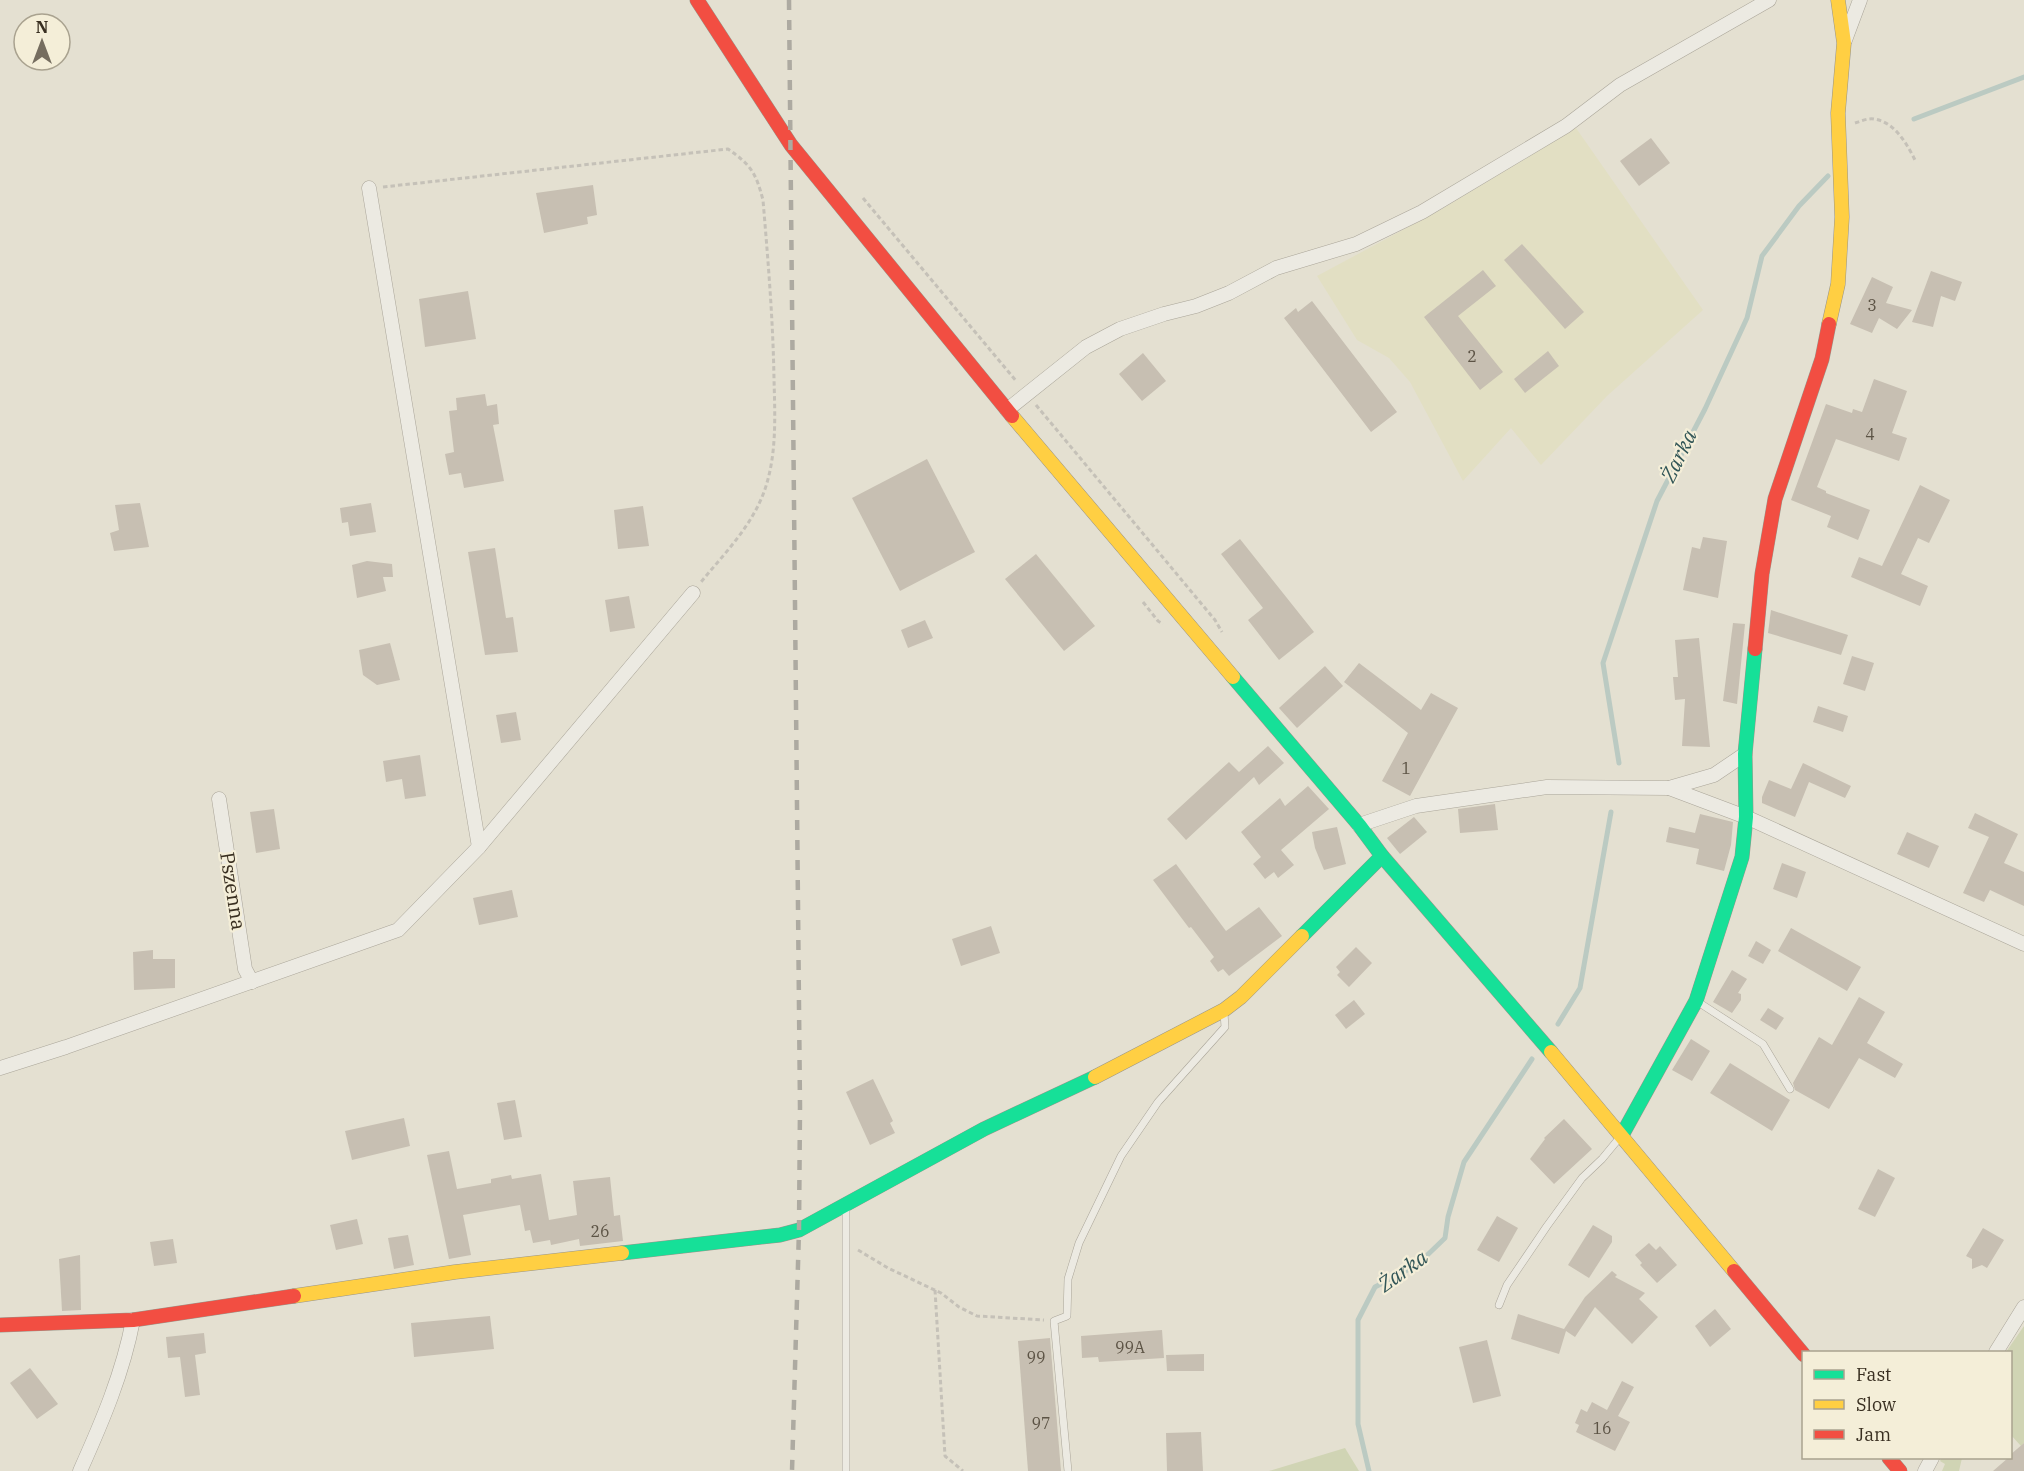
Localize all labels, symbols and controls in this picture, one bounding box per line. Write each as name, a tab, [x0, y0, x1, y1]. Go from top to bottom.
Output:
north arrow	[12, 12, 72, 72]
text: N	[36, 17, 48, 37]
house number: 3	[1867, 295, 1877, 315]
house number: 2	[1467, 346, 1477, 366]
water label: Żarka	[1653, 424, 1703, 487]
house number: 4	[1865, 424, 1875, 444]
house number: 1	[1401, 758, 1411, 778]
street label: Pszenna	[214, 850, 253, 932]
house number: 26	[590, 1221, 610, 1241]
water label: Żarka	[1371, 1242, 1433, 1298]
house number: 99A	[1115, 1337, 1145, 1357]
house number: 99	[1026, 1347, 1046, 1367]
legend	[1802, 1351, 2012, 1459]
text: Fast	[1856, 1363, 1891, 1386]
text: Slow	[1856, 1393, 1896, 1416]
house number: 97	[1031, 1413, 1051, 1433]
house number: 16	[1592, 1418, 1612, 1438]
text: Jam	[1856, 1423, 1891, 1446]

